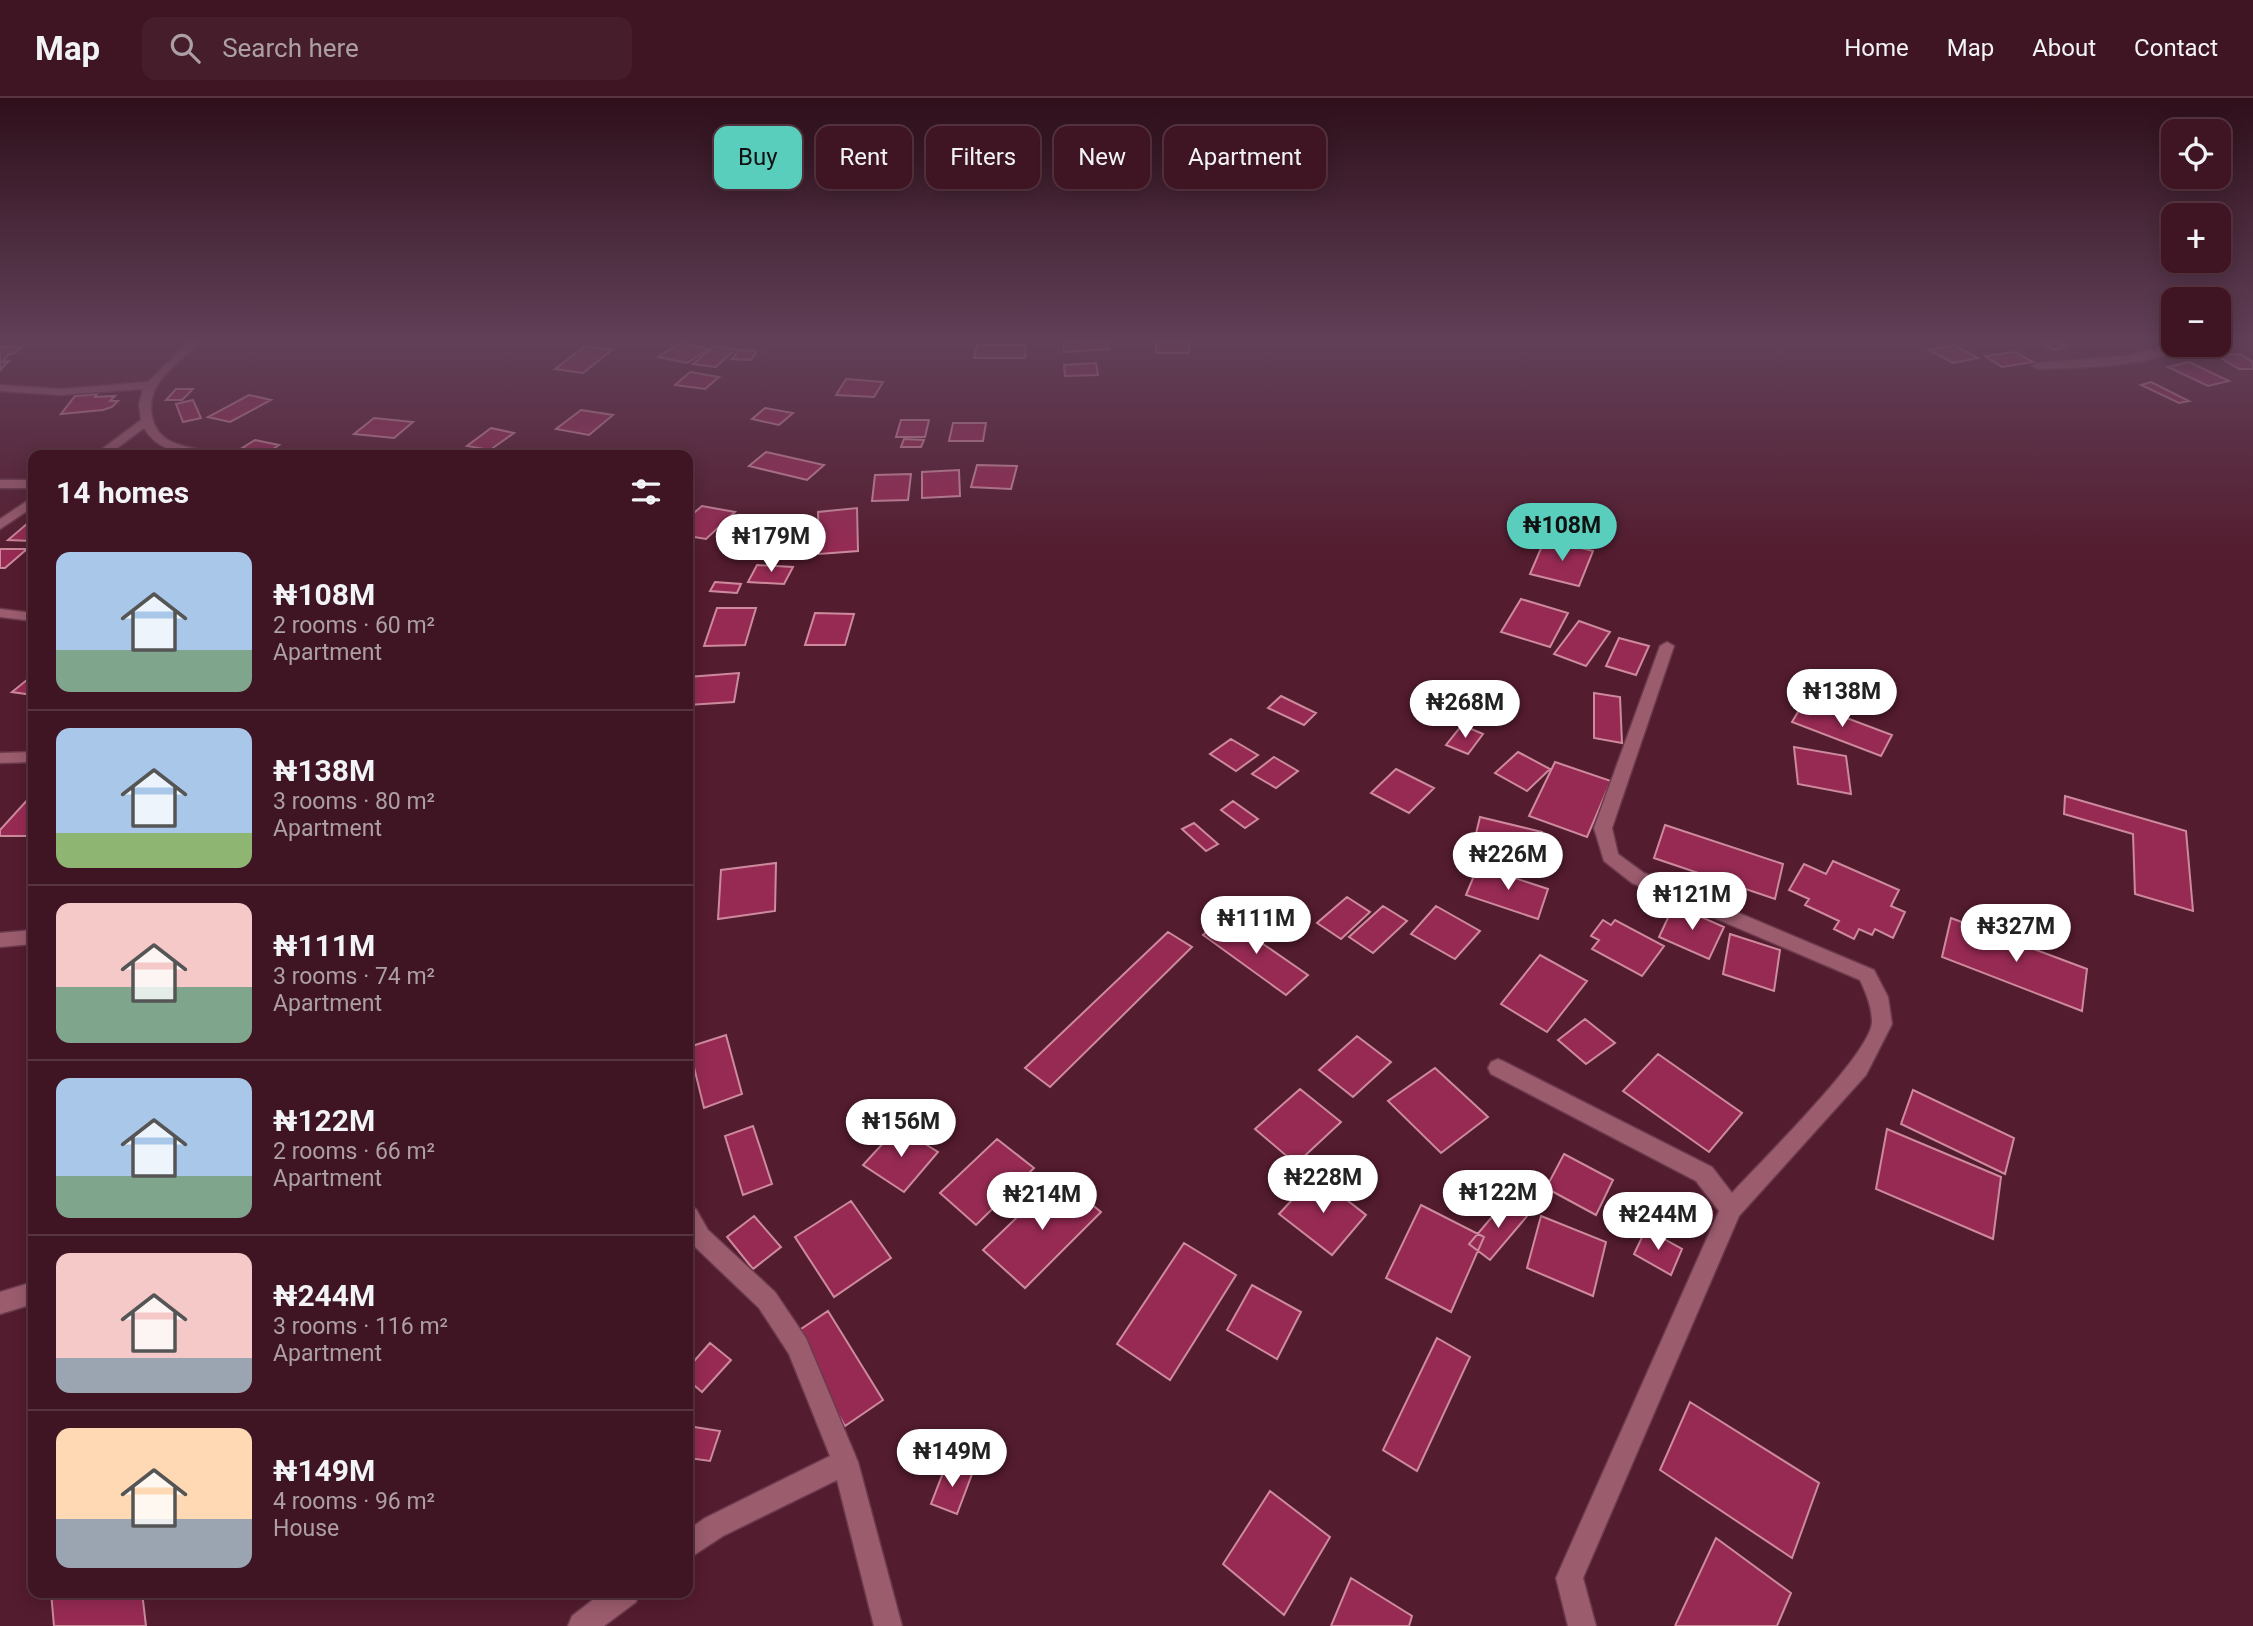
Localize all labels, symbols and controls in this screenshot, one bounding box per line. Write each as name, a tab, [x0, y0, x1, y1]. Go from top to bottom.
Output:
search box	[142, 17, 632, 80]
text: Map	[35, 29, 100, 68]
icon: search	[166, 29, 204, 67]
text: Search here	[222, 33, 359, 63]
text: Home	[1844, 34, 1909, 62]
text: Map	[1947, 34, 1994, 62]
text: About	[2032, 34, 2096, 62]
text: Contact	[2134, 34, 2218, 62]
map controls	[2161, 119, 2231, 357]
button: locate	[2161, 119, 2231, 189]
chip: Buy	[714, 126, 802, 189]
chip: Rent	[816, 126, 912, 189]
chip: Filters	[926, 126, 1040, 189]
chip: New	[1054, 126, 1150, 189]
chip: Apartment	[1164, 126, 1326, 189]
button: +	[2161, 203, 2231, 273]
button: −	[2161, 287, 2231, 357]
icon: filters	[627, 473, 665, 511]
text: 14 homes	[56, 475, 189, 510]
pin: ₦108M	[1513, 504, 1611, 563]
text: ₦108M	[1523, 512, 1601, 539]
pin: ₦179M	[722, 514, 820, 574]
text: ₦179M	[732, 523, 810, 550]
text: ₦108M	[273, 577, 375, 612]
icon: home	[112, 580, 196, 664]
text: 2 rooms · 60 m²	[273, 612, 435, 639]
text: Apartment	[273, 639, 382, 666]
pin: ₦138M	[1793, 670, 1891, 729]
text: ₦138M	[1803, 678, 1881, 705]
pin: ₦268M	[1416, 680, 1514, 740]
text: ₦268M	[1426, 689, 1504, 716]
text: ₦138M	[273, 753, 375, 788]
icon: home	[112, 756, 196, 840]
text: 3 rooms · 80 m²	[273, 788, 435, 815]
text: Apartment	[273, 815, 382, 842]
pin: ₦226M	[1459, 832, 1557, 892]
text: ₦226M	[1469, 841, 1547, 868]
pin: ₦121M	[1643, 872, 1741, 932]
text: ₦121M	[1653, 881, 1731, 908]
pin: ₦111M	[1207, 896, 1305, 956]
pin: ₦327M	[1967, 904, 2065, 964]
text: ₦111M	[1217, 905, 1295, 932]
text: ₦327M	[1977, 913, 2055, 940]
text: ₦111M	[273, 928, 375, 963]
icon: home	[112, 931, 196, 1015]
text: 3 rooms · 74 m²	[273, 963, 435, 990]
text: Apartment	[273, 990, 382, 1017]
pin: ₦156M	[852, 1100, 950, 1159]
text: ₦122M	[273, 1103, 375, 1138]
icon: home	[112, 1106, 196, 1190]
text: ₦156M	[862, 1108, 940, 1135]
text: 2 rooms · 66 m²	[273, 1138, 435, 1165]
pin: ₦228M	[1274, 1156, 1372, 1215]
text: ₦228M	[1284, 1164, 1362, 1191]
text: Apartment	[273, 1165, 382, 1192]
pin: ₦122M	[1449, 1170, 1547, 1230]
pin: ₦214M	[993, 1172, 1091, 1232]
text: ₦122M	[1459, 1179, 1537, 1206]
text: ₦214M	[1003, 1181, 1081, 1208]
pin: ₦244M	[1609, 1192, 1707, 1252]
text: ₦244M	[1619, 1201, 1697, 1228]
text: ₦244M	[273, 1278, 375, 1313]
icon: home	[112, 1281, 196, 1365]
text: 3 rooms · 116 m²	[273, 1313, 448, 1340]
text: Apartment	[273, 1340, 382, 1367]
pin: ₦149M	[903, 1430, 1001, 1489]
text: ₦149M	[913, 1438, 991, 1465]
text: ₦149M	[273, 1453, 375, 1488]
icon: home	[112, 1456, 196, 1540]
text: 4 rooms · 96 m²	[273, 1488, 435, 1515]
text: House	[273, 1515, 339, 1542]

